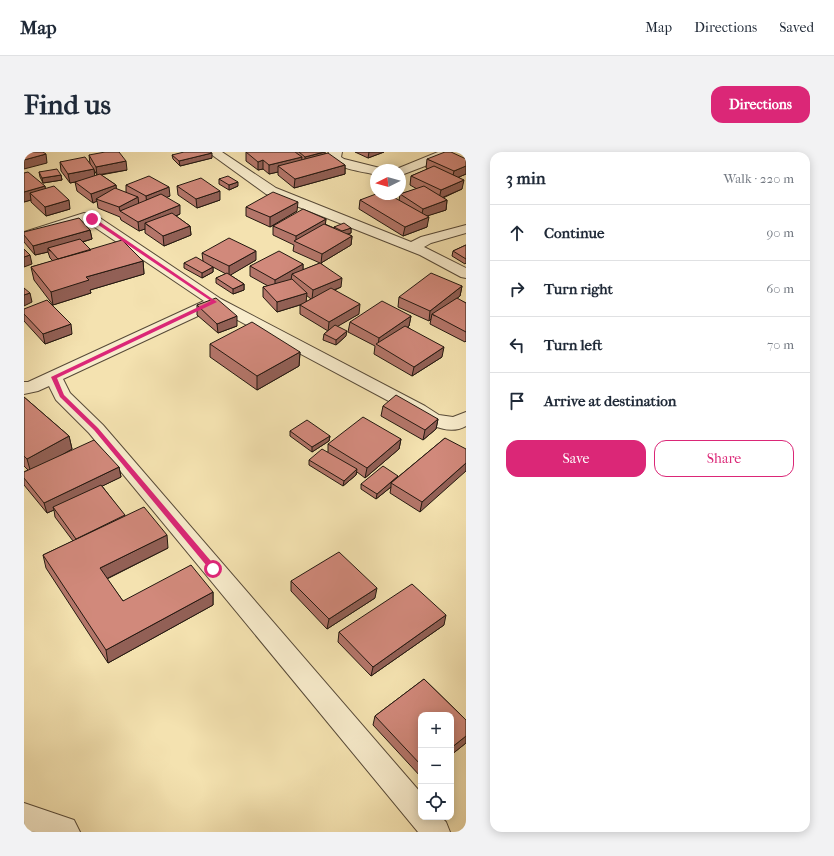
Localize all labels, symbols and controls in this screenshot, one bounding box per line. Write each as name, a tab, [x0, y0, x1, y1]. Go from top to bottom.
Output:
text: Map	[20, 17, 56, 39]
text: Map	[645, 19, 672, 36]
text: Directions	[694, 19, 757, 36]
text: Saved	[779, 19, 814, 36]
button: Directions	[711, 86, 810, 123]
text: Find us	[24, 88, 111, 121]
north arrow	[370, 164, 406, 200]
text: 3 min	[506, 168, 546, 188]
text: Walk · 220 m	[723, 171, 794, 186]
route end	[83, 210, 101, 228]
icon: ahead	[506, 222, 528, 244]
text: Continue	[544, 224, 604, 242]
text: 90 m	[766, 225, 794, 240]
icon: right	[506, 278, 528, 300]
text: Turn right	[544, 280, 613, 298]
text: 60 m	[766, 281, 794, 296]
icon: left	[506, 334, 528, 356]
text: Turn left	[544, 336, 602, 354]
text: 70 m	[767, 337, 794, 352]
icon: arrive	[506, 390, 528, 412]
text: Arrive at destination	[544, 392, 676, 410]
button: Save	[506, 440, 646, 477]
button: Share	[654, 440, 794, 477]
route start	[204, 560, 222, 578]
map controls	[418, 712, 454, 820]
button: +	[418, 712, 454, 748]
button: −	[418, 748, 454, 784]
button: locate	[418, 784, 454, 820]

